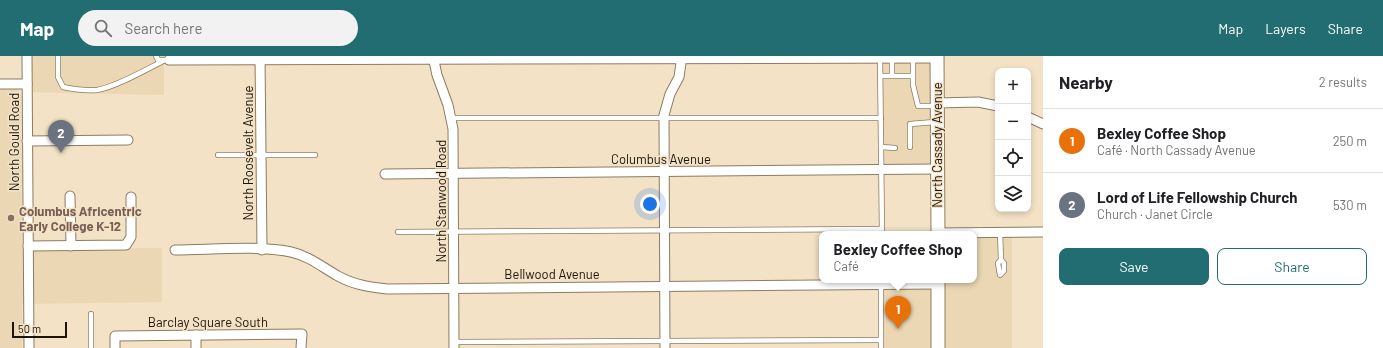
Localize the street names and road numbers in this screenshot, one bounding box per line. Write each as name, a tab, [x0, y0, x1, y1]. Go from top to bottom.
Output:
street label: North Cassady Avenue	[929, 82, 945, 208]
street label: North Roosevelt Avenue	[240, 86, 256, 220]
street label: North Gould Road	[6, 93, 22, 191]
street label: North Stanwood Road	[433, 140, 449, 262]
street label: Columbus Avenue	[611, 151, 711, 167]
street label: Bellwood Avenue	[504, 266, 600, 282]
street label: Barclay Square South	[148, 314, 268, 330]

